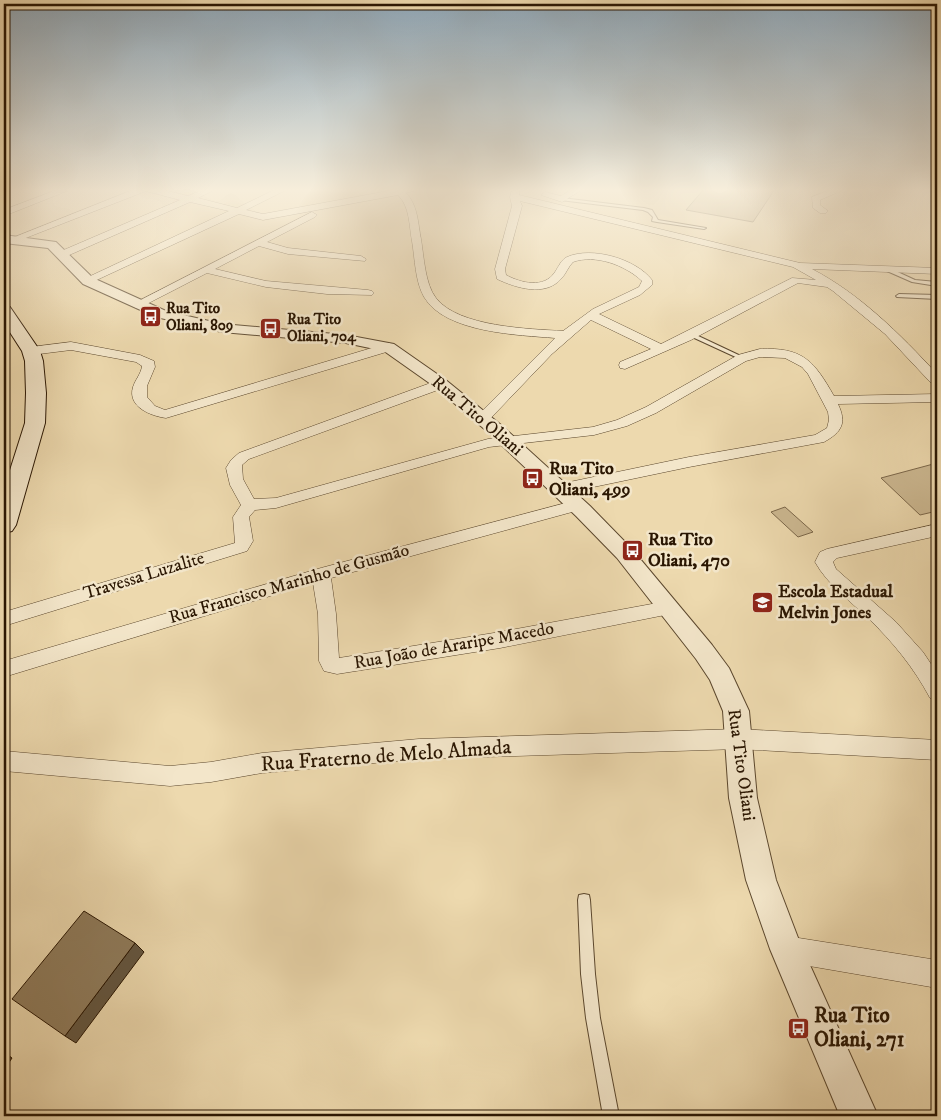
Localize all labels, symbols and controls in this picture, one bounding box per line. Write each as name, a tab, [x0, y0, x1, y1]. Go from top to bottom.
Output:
place label: Rua Tito Oliani, 809	[166, 299, 233, 335]
bus stop icon: Rua Tito Oliani, 809	[138, 305, 162, 329]
place label: Rua Tito Oliani, 704	[287, 310, 357, 346]
bus stop icon: Rua Tito Oliani, 704	[259, 316, 283, 340]
street label: Rua Tito Oliani	[427, 371, 527, 461]
place label: Rua Tito Oliani, 499	[549, 458, 630, 501]
bus stop icon: Rua Tito Oliani, 499	[521, 467, 545, 491]
place label: Rua Tito Oliani, 470	[648, 529, 730, 572]
bus stop icon: Rua Tito Oliani, 470	[620, 538, 644, 562]
street label: Rua Francisco Marinho de Gusmão	[166, 539, 412, 629]
street label: Travessa Luzalite	[81, 547, 207, 605]
place label: Escola Estadual Melvin Jones	[778, 581, 894, 624]
school or university icon: Escola Estadual Melvin Jones	[750, 590, 774, 614]
street label: Rua João de Araripe Macedo	[352, 618, 556, 674]
street label: Rua Tito Oliani	[722, 708, 760, 822]
street label: Rua Fraterno de Melo Almada	[260, 734, 512, 778]
place label: Rua Tito Oliani, 271	[814, 1003, 905, 1053]
bus stop icon: Rua Tito Oliani, 271	[786, 1016, 810, 1040]

